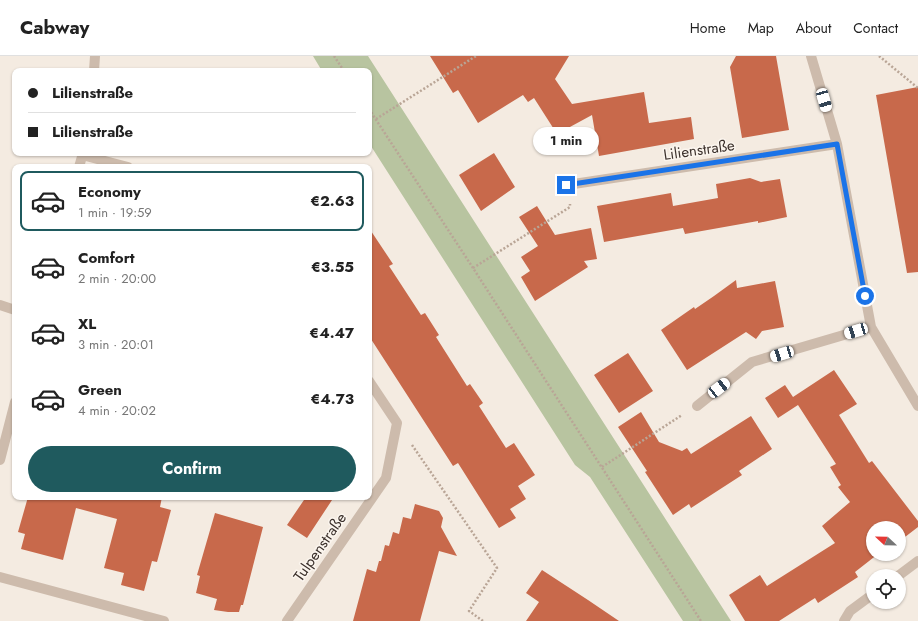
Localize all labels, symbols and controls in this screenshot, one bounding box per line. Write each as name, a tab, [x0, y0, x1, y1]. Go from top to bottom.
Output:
text: Cabway	[20, 14, 90, 41]
text: Home	[690, 18, 726, 38]
text: Map	[748, 18, 774, 38]
text: About	[796, 18, 831, 38]
text: Contact	[853, 18, 898, 38]
text: Lilienstraße	[52, 82, 133, 104]
car	[815, 87, 833, 113]
text: Lilienstraße	[52, 121, 133, 143]
callout: 1 min	[533, 127, 599, 155]
text: 1 min	[550, 131, 582, 150]
street label: Lilienstraße	[662, 134, 736, 166]
route end	[557, 176, 575, 194]
text: Economy	[78, 181, 141, 203]
icon: car	[30, 183, 66, 219]
text: €2.63	[310, 190, 354, 212]
text: 1 min · 19:59	[78, 203, 152, 222]
text: Comfort	[78, 247, 135, 269]
icon: car	[30, 249, 66, 285]
text: €3.55	[311, 256, 354, 278]
text: 2 min · 20:00	[78, 269, 156, 288]
route start	[856, 287, 874, 305]
text: XL	[78, 313, 96, 335]
icon: car	[30, 315, 66, 351]
text: €4.47	[309, 322, 354, 344]
car	[843, 322, 869, 340]
text: 3 min · 20:01	[78, 335, 154, 354]
car	[769, 345, 795, 363]
car	[706, 376, 732, 400]
text: Green	[78, 379, 122, 401]
icon: car	[30, 381, 66, 417]
text: €4.73	[311, 388, 354, 410]
text: 4 min · 20:02	[78, 401, 156, 420]
button: Confirm	[28, 446, 356, 492]
street label: Tulpenstraße	[288, 508, 352, 586]
north arrow	[866, 521, 906, 561]
map controls	[866, 521, 906, 609]
button: locate	[866, 569, 906, 609]

